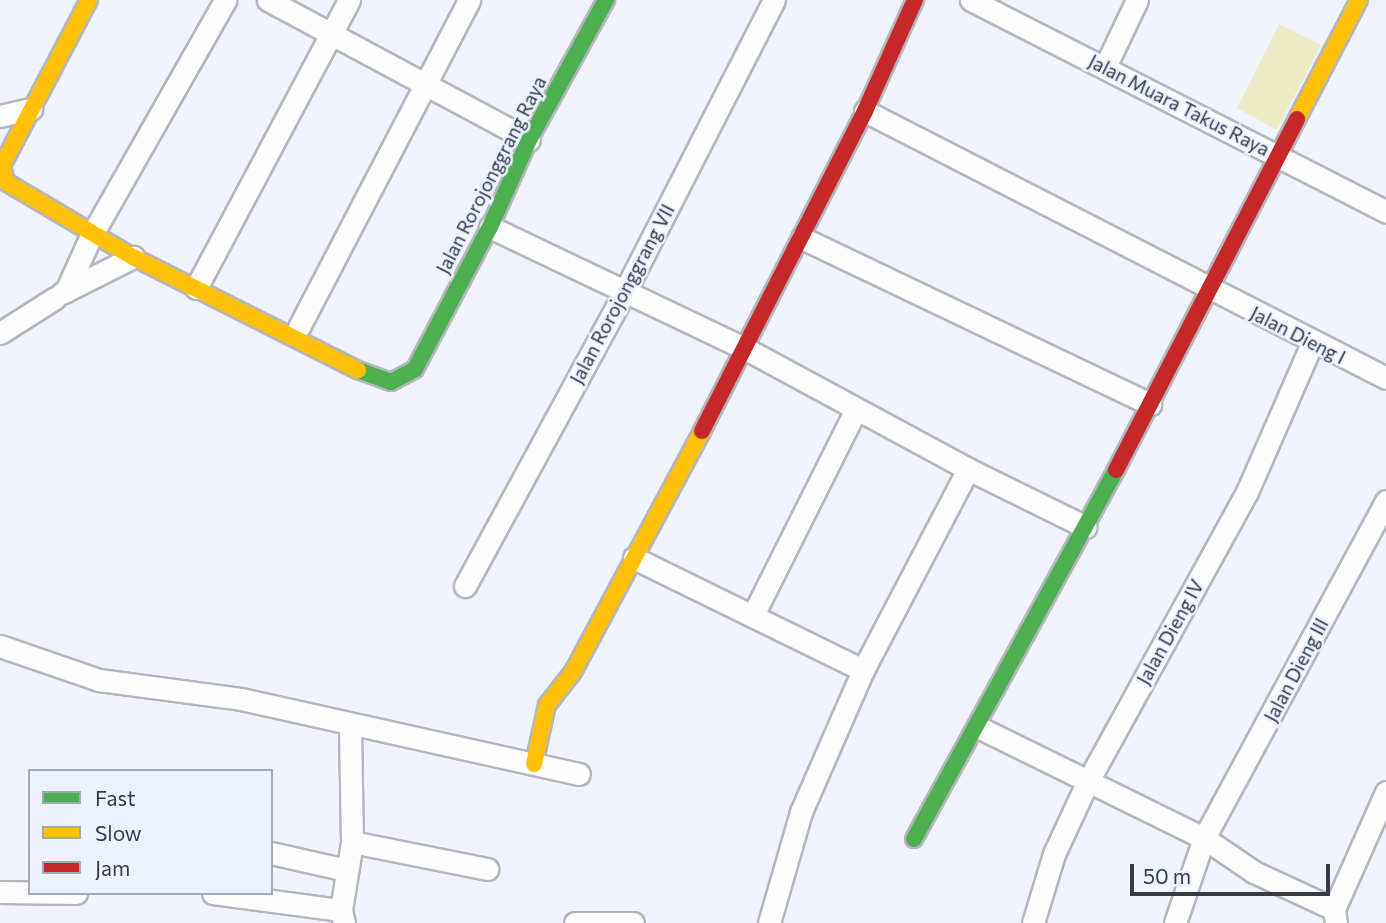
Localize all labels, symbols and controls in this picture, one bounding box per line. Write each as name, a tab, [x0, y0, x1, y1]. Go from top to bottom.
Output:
street label: Jalan Muara Takus Raya	[1085, 49, 1273, 161]
street label: Jalan Rorojonggrang Raya	[431, 72, 551, 278]
street label: Jalan Rorojonggrang VII	[565, 200, 679, 388]
street label: Jalan Dieng I	[1247, 301, 1349, 369]
street label: Jalan Dieng IV	[1132, 575, 1208, 689]
street label: Jalan Dieng III	[1259, 614, 1333, 726]
legend	[28, 769, 273, 895]
text: Fast	[95, 785, 136, 810]
text: Slow	[95, 820, 142, 845]
scale bar	[1134, 850, 1334, 894]
text: Jam	[95, 855, 130, 880]
text: 50 m	[1143, 863, 1191, 888]

